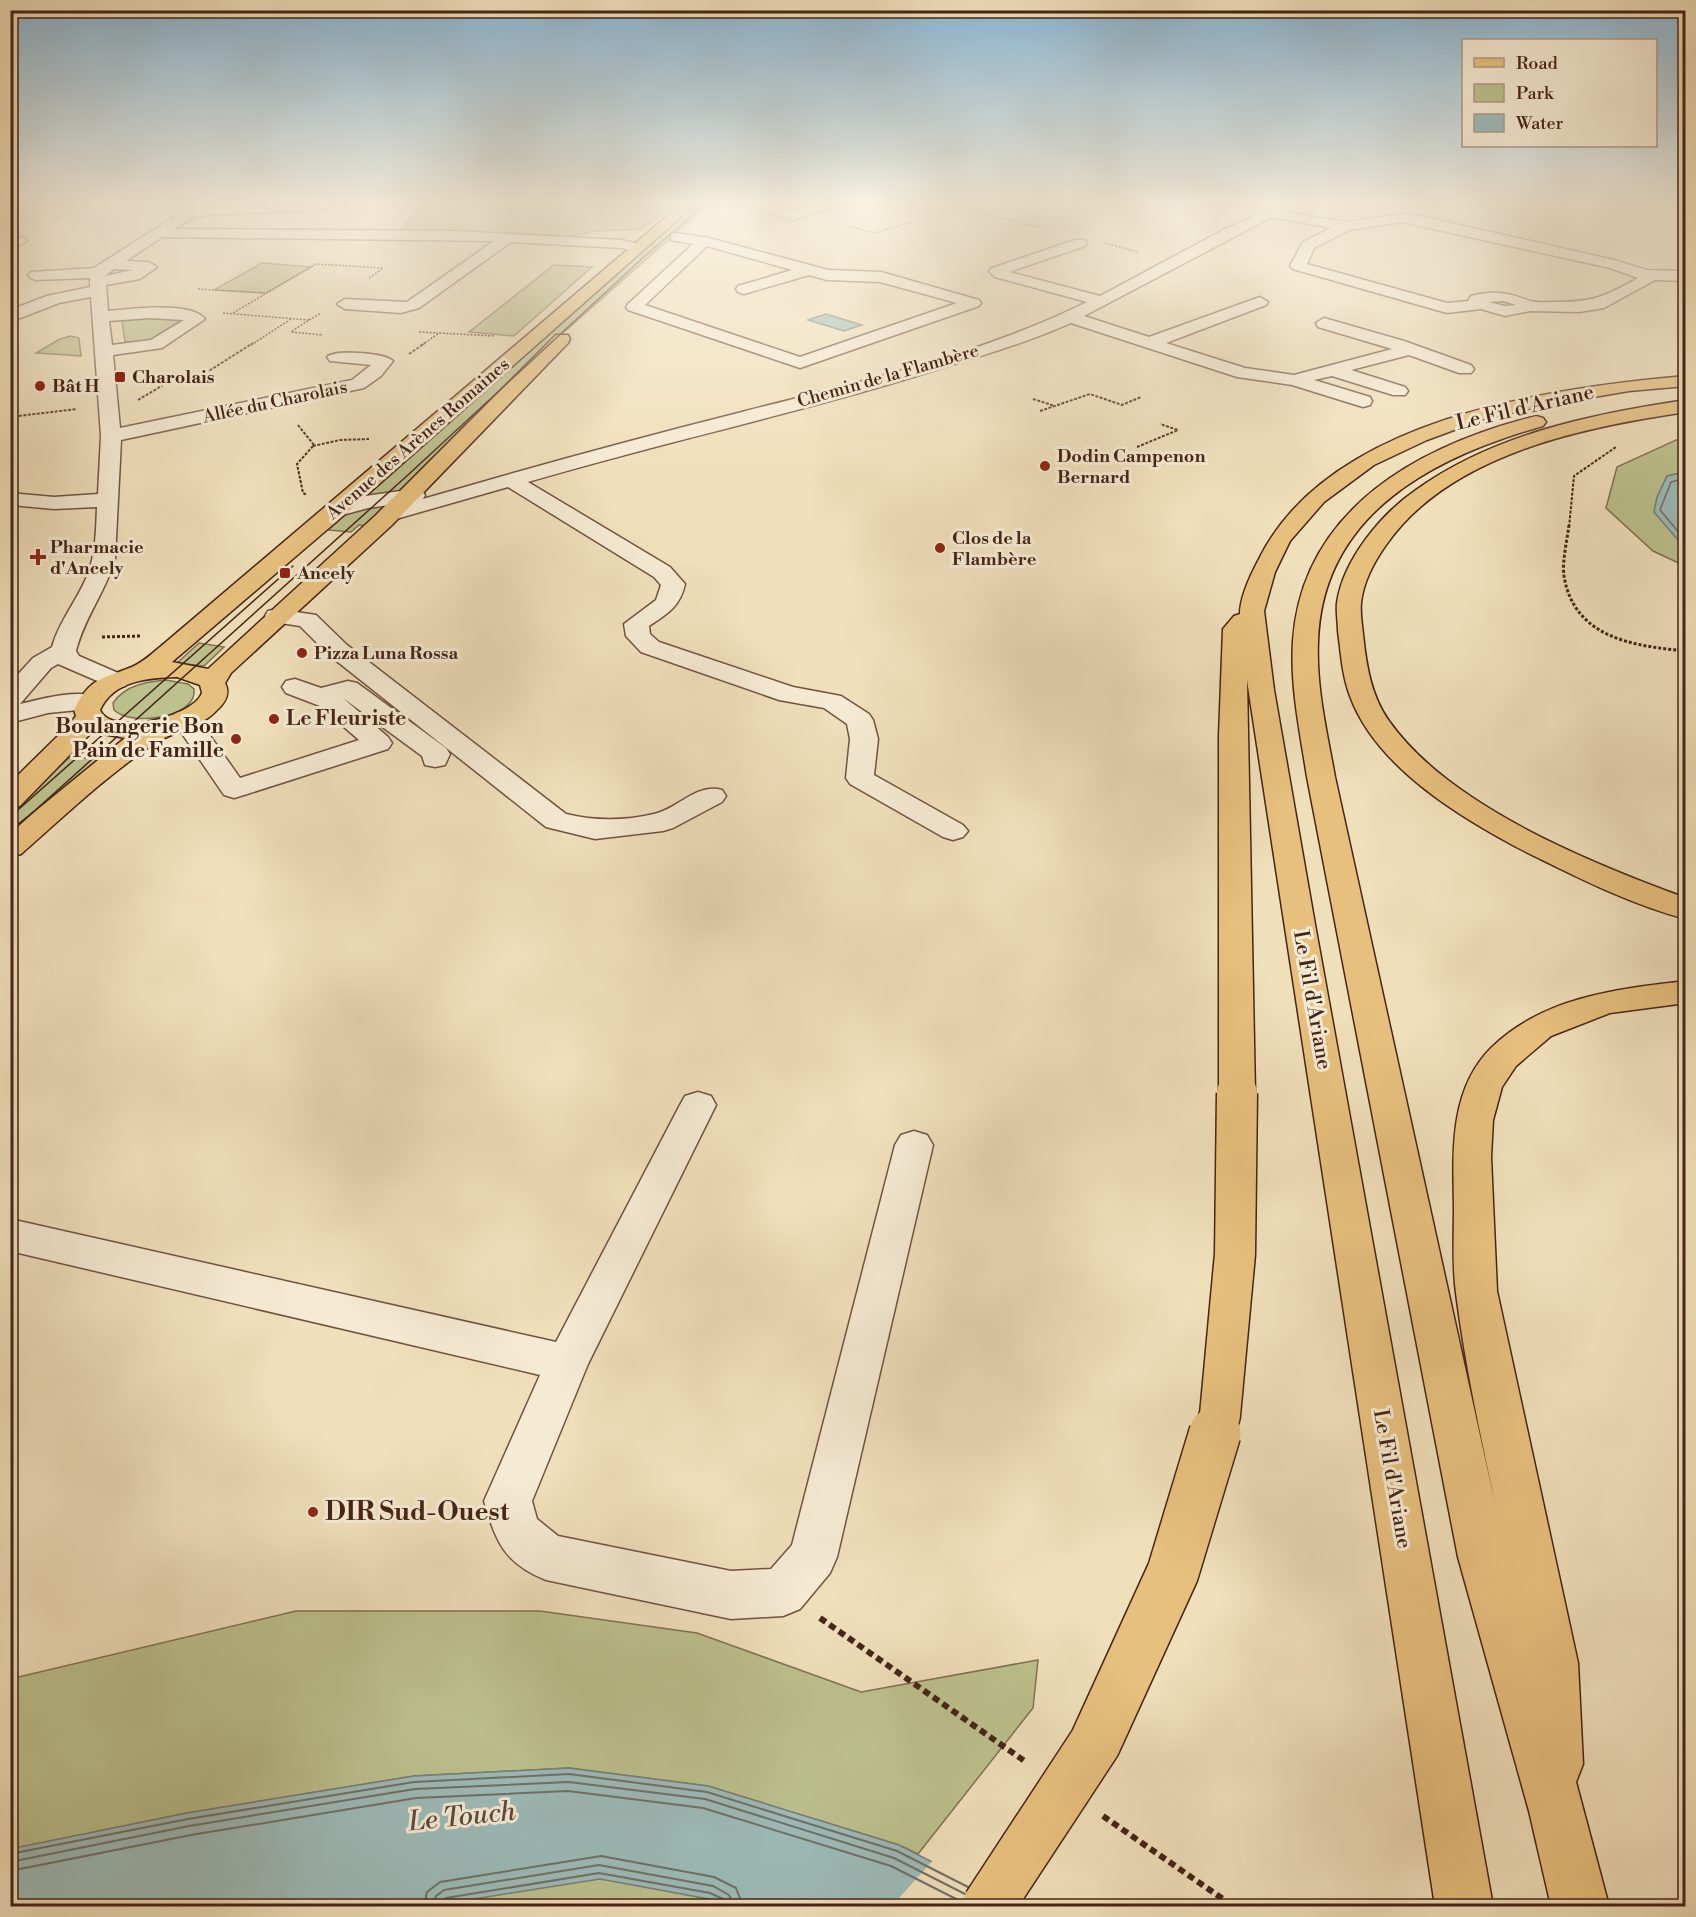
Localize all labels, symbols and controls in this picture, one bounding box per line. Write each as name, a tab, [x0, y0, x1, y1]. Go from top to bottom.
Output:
legend	[1462, 39, 1657, 147]
text: Road	[1516, 52, 1559, 75]
text: Park	[1516, 82, 1555, 105]
text: Water	[1515, 112, 1564, 135]
street label: Chemin de la Flambère	[795, 339, 981, 413]
street label: Avenue des Arènes Romaines	[321, 353, 514, 526]
place label: Charolais	[132, 366, 215, 389]
marker: Charolais	[113, 370, 127, 384]
place label: Bât H	[52, 375, 100, 398]
street label: Allée du Charolais	[200, 375, 349, 429]
marker: Bât H	[33, 379, 47, 393]
street label: Le Fil d'Ariane	[1453, 379, 1597, 437]
place label: Dodin Campenon Bernard	[1057, 445, 1206, 489]
marker: Dodin Campenon Bernard	[1038, 459, 1052, 473]
place label: Clos de la Flambère	[952, 527, 1037, 571]
place label: Pharmacie d'Ancely	[50, 536, 144, 580]
marker: Clos de la Flambère	[933, 541, 947, 555]
marker: Pharmacie d'Ancely	[31, 550, 45, 564]
place label: Ancely	[296, 562, 356, 585]
marker: Ancely	[278, 566, 292, 580]
place label: Pizza Luna Rossa	[314, 642, 458, 665]
marker: Pizza Luna Rossa	[295, 646, 309, 660]
place label: Le Fleuriste	[286, 706, 406, 732]
marker: Le Fleuriste	[267, 712, 281, 726]
place label: Boulangerie Bon Pain de Famille	[55, 714, 224, 764]
marker: Boulangerie Bon Pain de Famille	[229, 732, 243, 746]
street label: Le Fil d'Ariane	[1287, 928, 1337, 1072]
street label: Le Fil d'Ariane	[1367, 1407, 1417, 1551]
place label: DIR Sud-Ouest	[325, 1496, 510, 1528]
marker: DIR Sud-Ouest	[306, 1505, 320, 1519]
water label: Le Touch	[406, 1794, 518, 1840]

